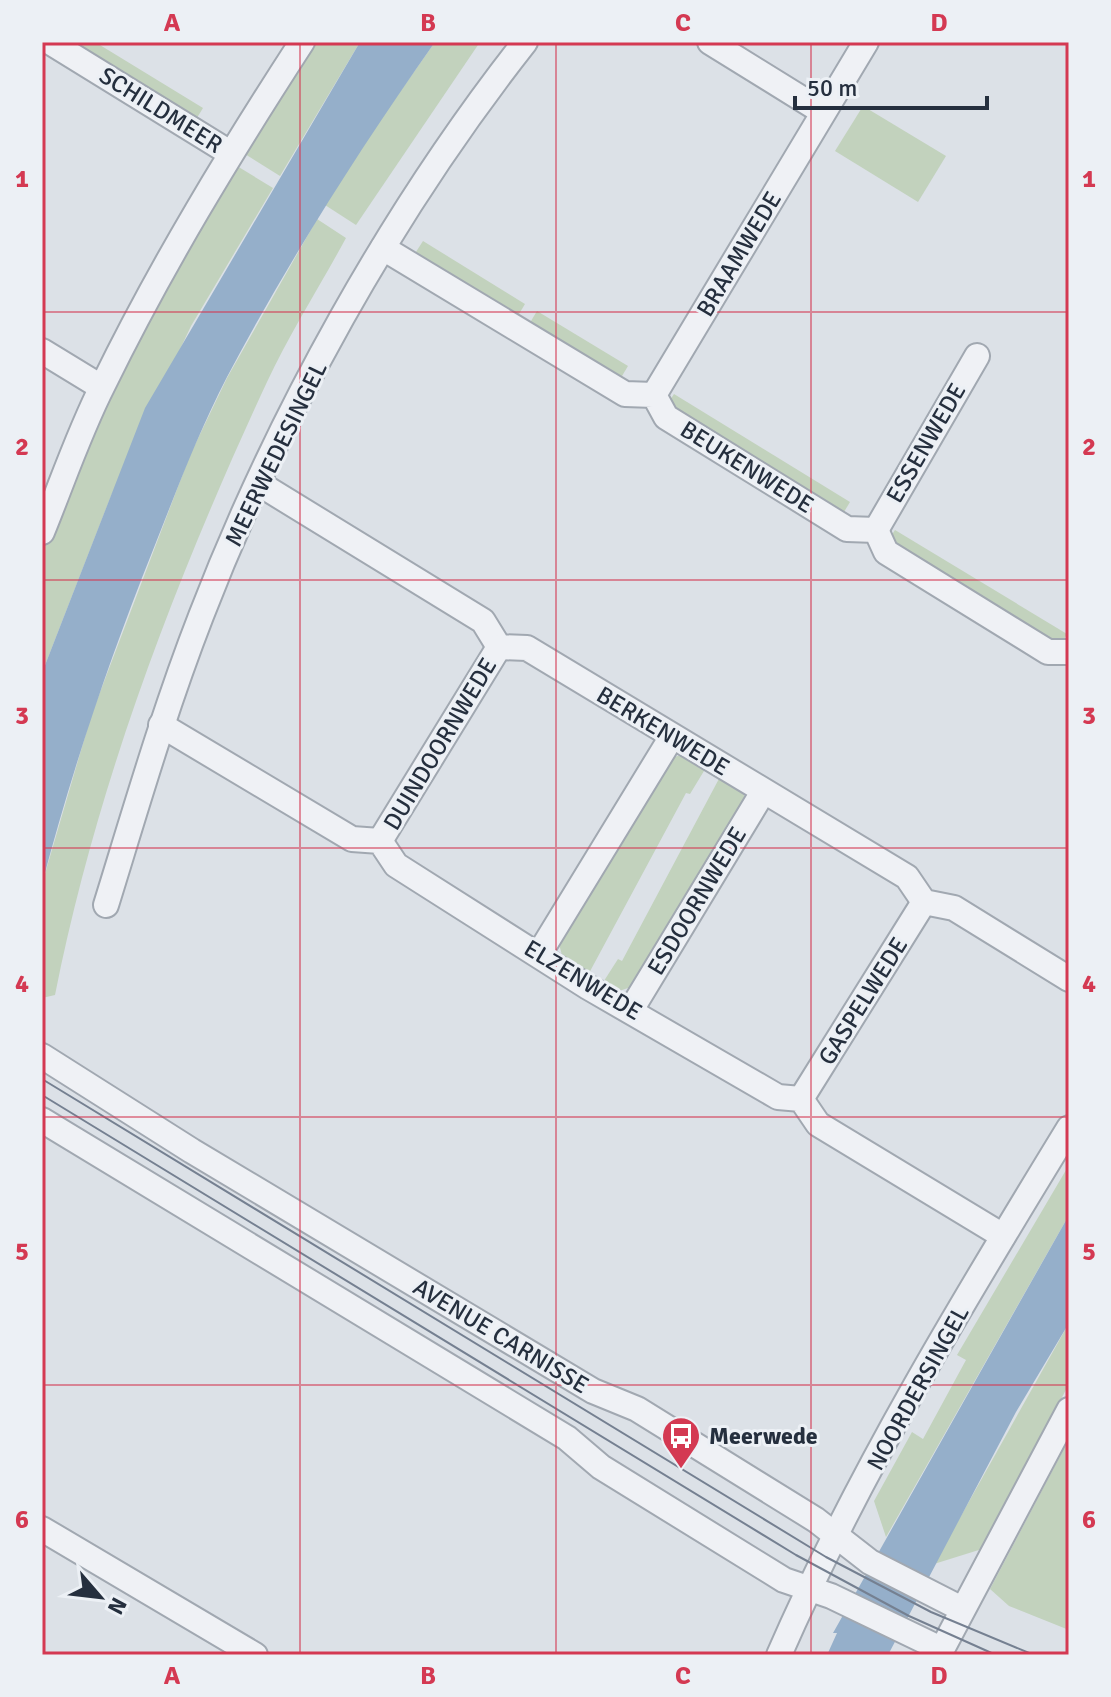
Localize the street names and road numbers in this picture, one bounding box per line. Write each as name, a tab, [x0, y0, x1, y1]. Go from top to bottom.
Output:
street label: SCHILDMEER	[94, 60, 228, 160]
street label: BRAAMWEDE	[690, 186, 788, 322]
street label: MEERWEDESINGEL	[218, 357, 334, 551]
street label: ESSENWEDE	[880, 378, 972, 508]
street label: BEUKENWEDE	[675, 414, 819, 520]
street label: DUINDOORNWEDE	[377, 652, 503, 836]
street label: BERKENWEDE	[591, 680, 735, 782]
street label: ESDOORNWEDE	[641, 821, 753, 981]
street label: GASPELWEDE	[812, 932, 914, 1070]
street label: ELZENWEDE	[519, 933, 647, 1027]
street label: AVENUE CARNISSE	[408, 1272, 594, 1400]
street label: NOORDERSINGEL	[860, 1300, 976, 1476]

